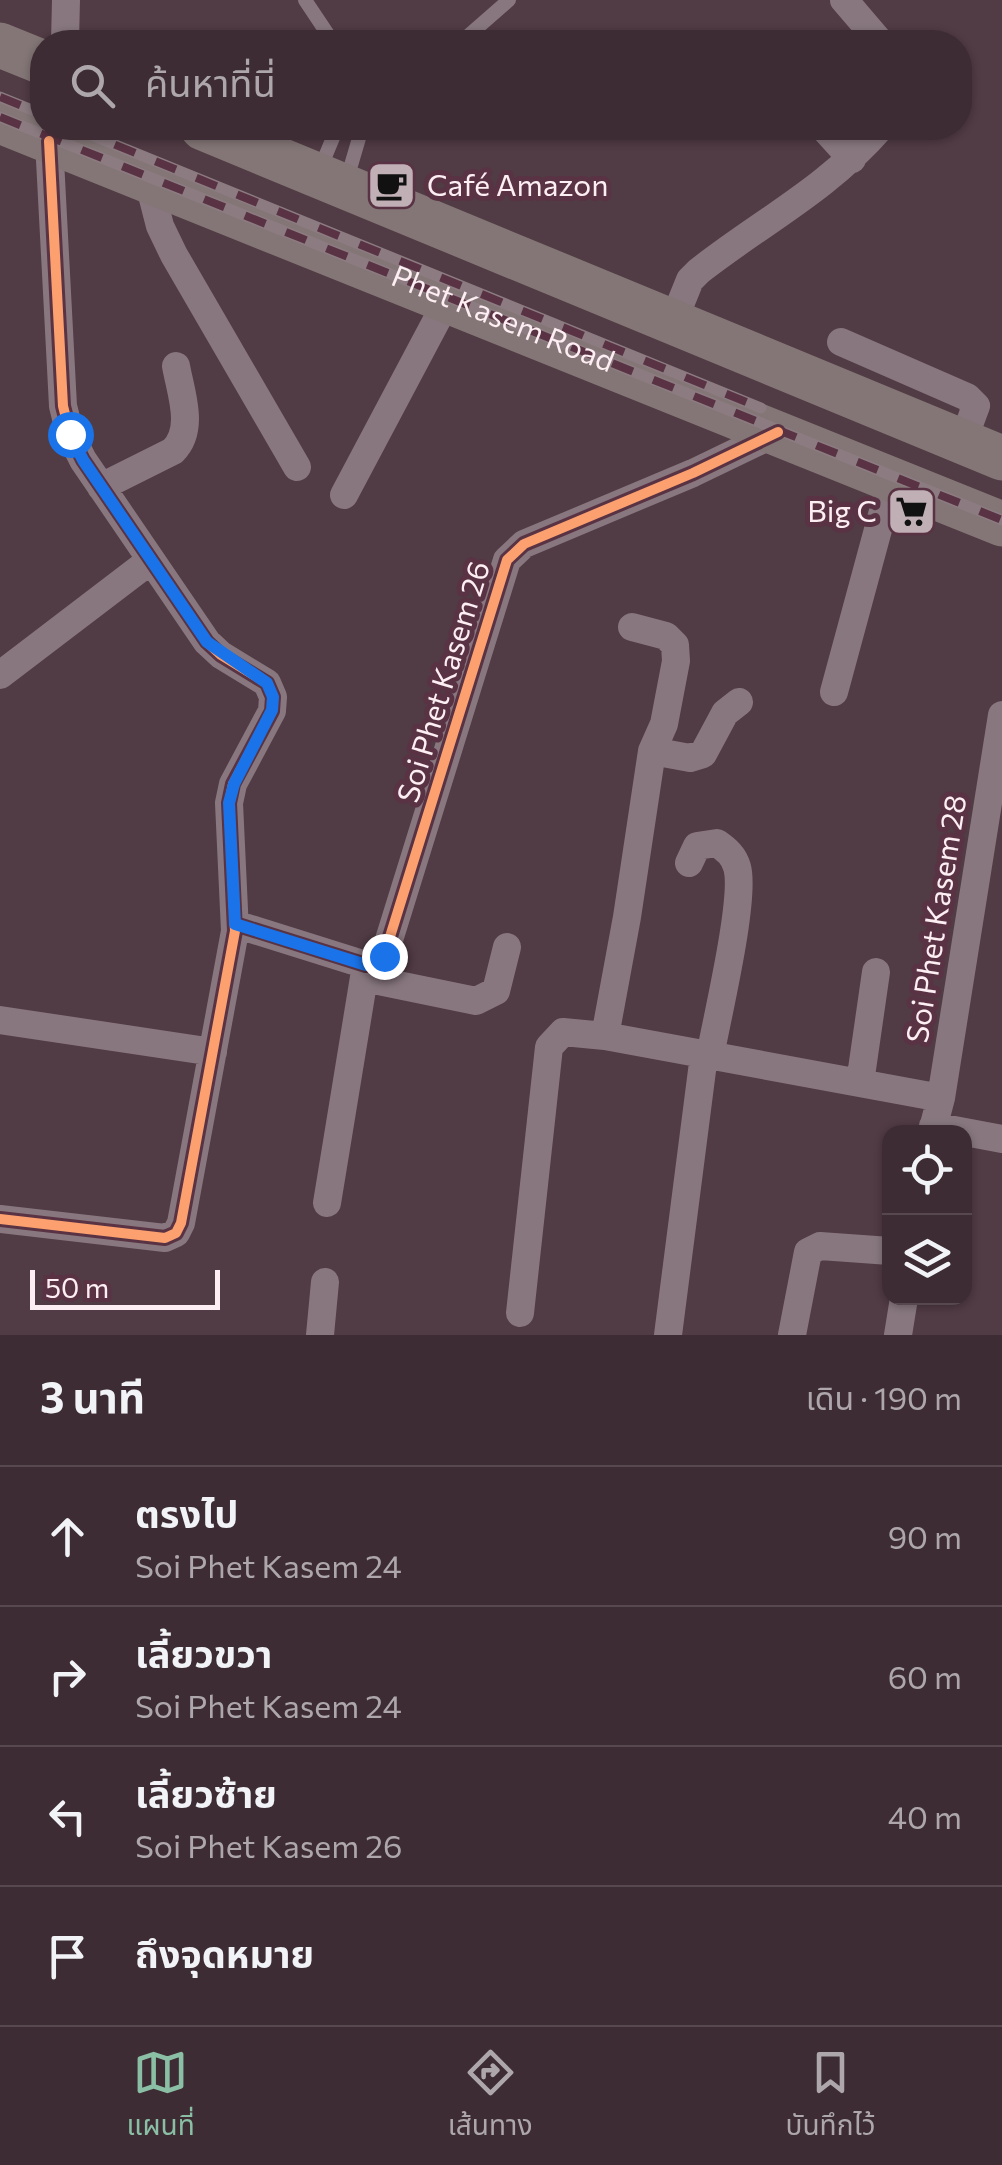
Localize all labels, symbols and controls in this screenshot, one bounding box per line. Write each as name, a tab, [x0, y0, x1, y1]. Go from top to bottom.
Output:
search box	[30, 30, 972, 140]
icon: search	[65, 58, 120, 113]
text: ค้นหาที่นี่	[145, 58, 276, 105]
cafe icon: Café Amazon	[366, 160, 418, 212]
place label: Café Amazon	[427, 165, 608, 202]
street label: Phet Kasem Road	[387, 256, 621, 378]
route start	[48, 412, 94, 458]
supermarket icon: Big C	[886, 486, 938, 538]
place label: Big C	[807, 491, 877, 528]
street label: Soi Phet Kasem 26	[387, 556, 496, 807]
street label: Soi Phet Kasem 28	[897, 792, 972, 1045]
route end	[362, 934, 408, 980]
map controls	[882, 1125, 972, 1305]
button: locate	[882, 1125, 972, 1215]
button: layers	[882, 1215, 972, 1305]
scale bar	[30, 1265, 220, 1310]
text: 50 m	[45, 1270, 109, 1304]
text: 3 นาที	[40, 1370, 145, 1422]
text: เดิน · 190 m	[806, 1377, 962, 1417]
text: ตรงไป	[135, 1489, 238, 1536]
icon: ahead	[40, 1509, 95, 1564]
text: 90 m	[888, 1516, 962, 1556]
text: Soi Phet Kasem 24	[135, 1545, 402, 1585]
text: เลี้ยวขวา	[135, 1629, 272, 1676]
icon: right	[40, 1649, 95, 1704]
text: 60 m	[888, 1656, 962, 1696]
text: Soi Phet Kasem 24	[135, 1685, 402, 1725]
text: เลี้ยวซ้าย	[135, 1769, 277, 1816]
icon: left	[40, 1789, 95, 1844]
text: 40 m	[888, 1796, 962, 1836]
text: Soi Phet Kasem 26	[135, 1825, 402, 1865]
icon: arrive	[40, 1929, 95, 1984]
text: ถึงจุดหมาย	[135, 1929, 314, 1976]
tab: แผนที่	[127, 2045, 195, 2148]
tab: เส้นทาง	[448, 2045, 532, 2148]
tab: บันทึกไว้	[786, 2045, 875, 2148]

